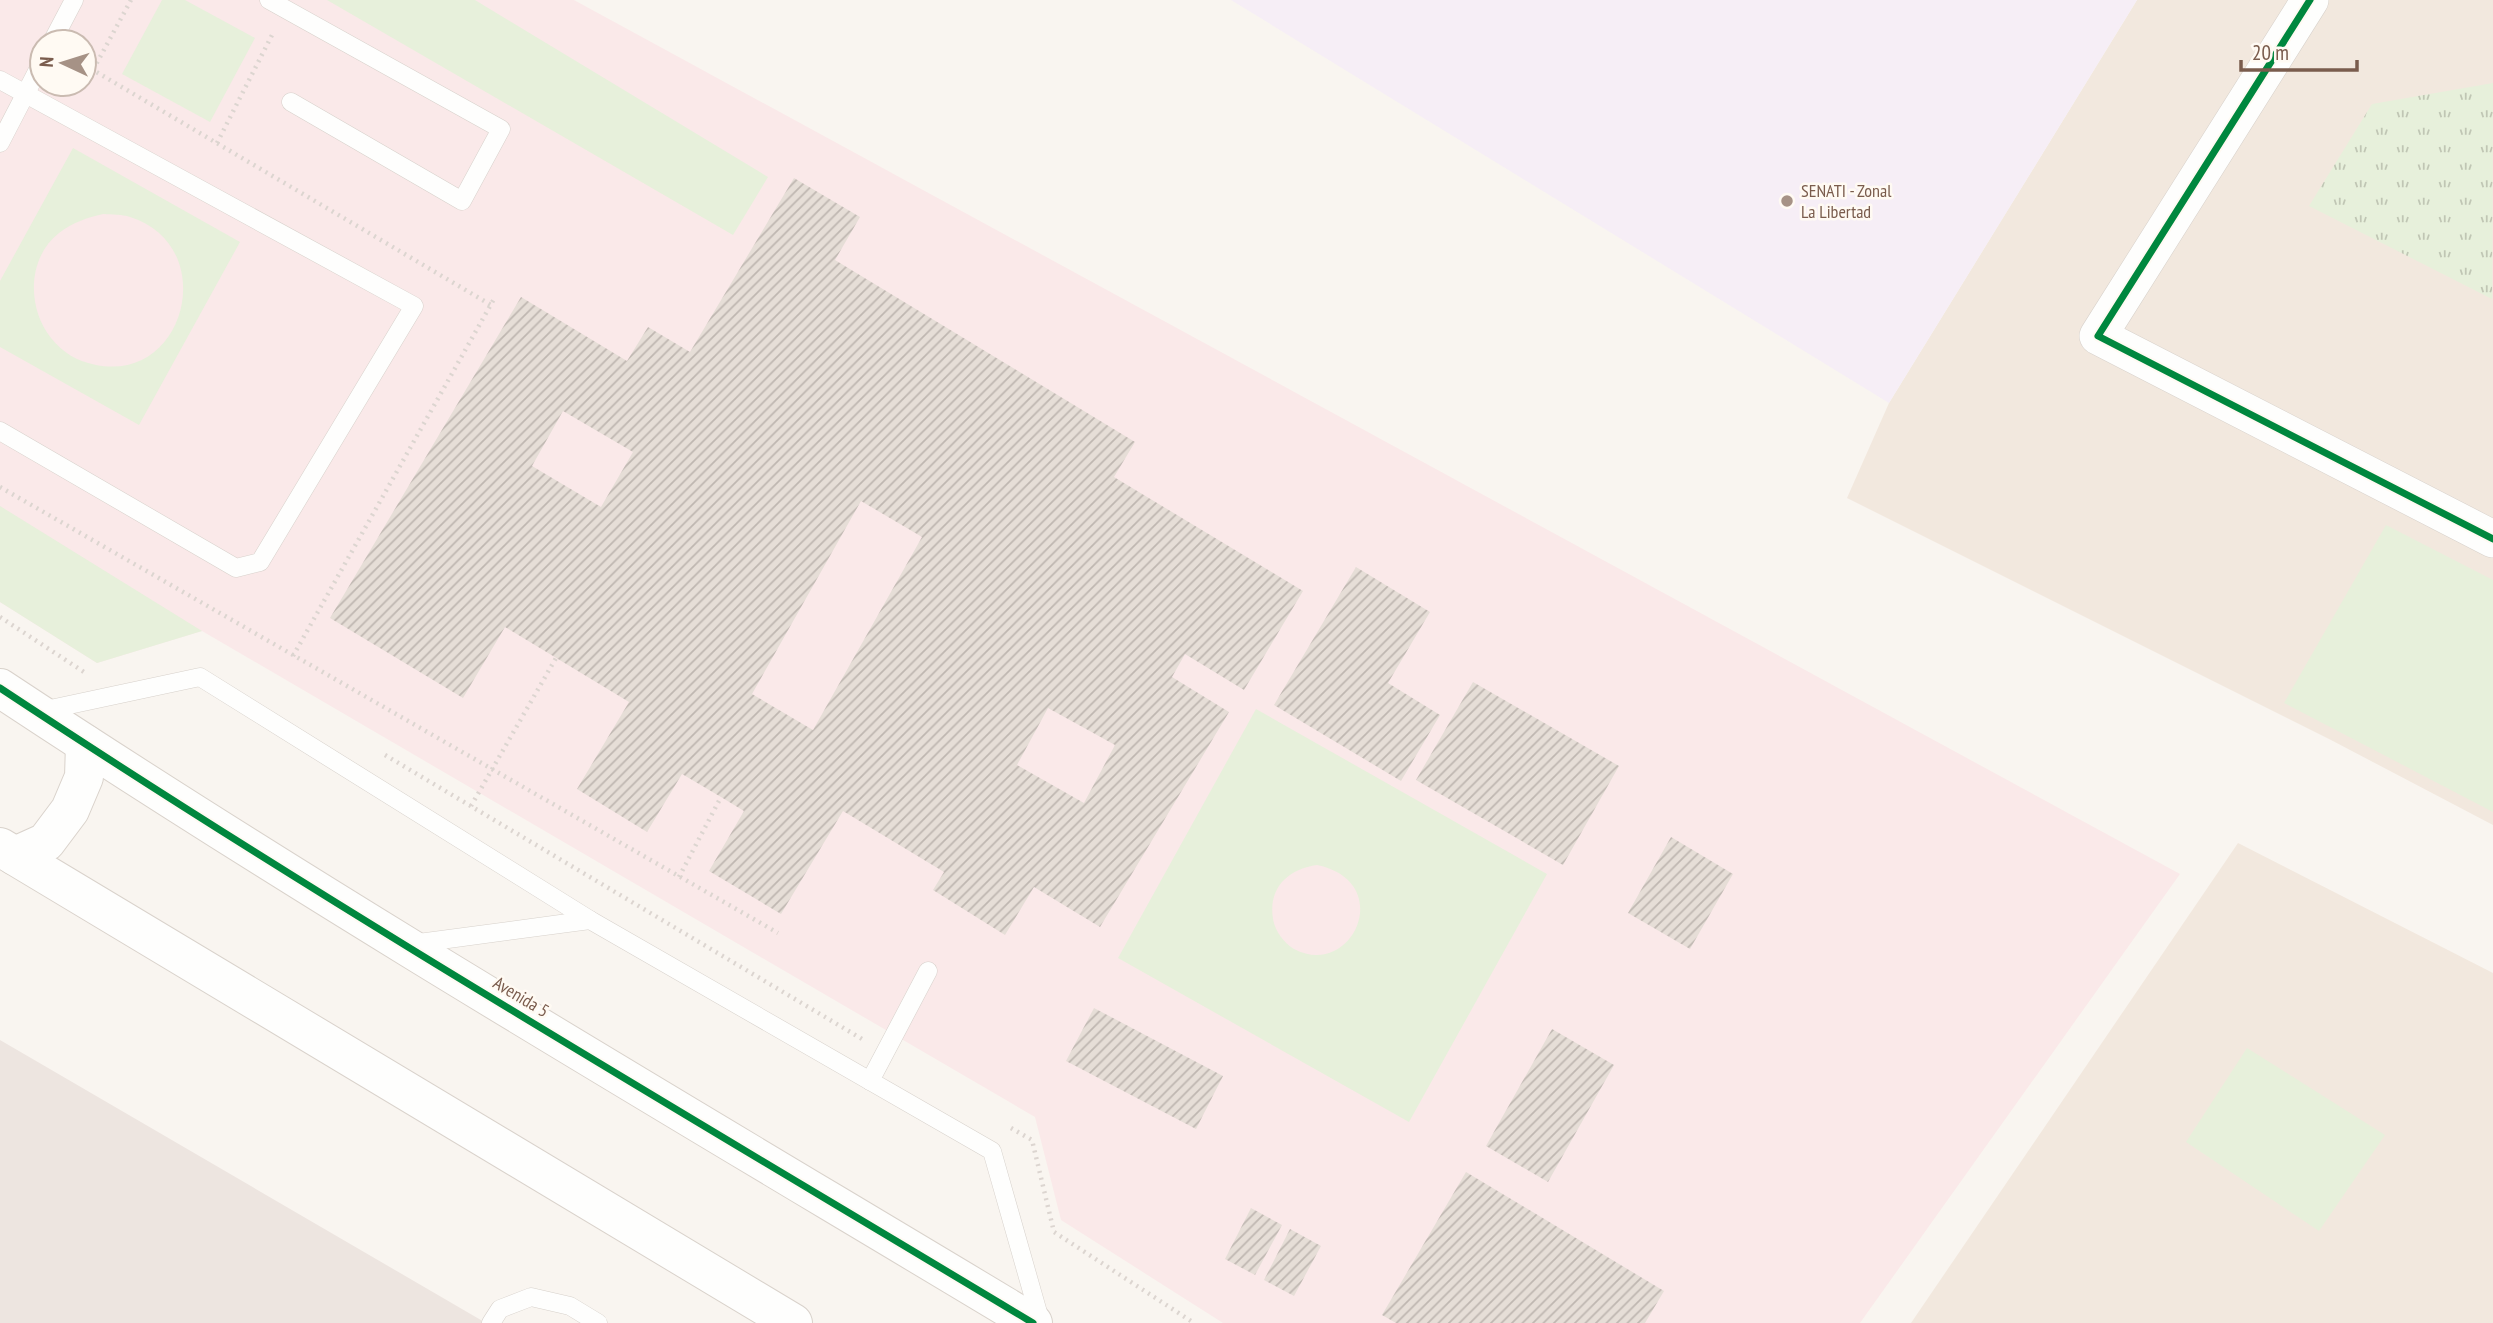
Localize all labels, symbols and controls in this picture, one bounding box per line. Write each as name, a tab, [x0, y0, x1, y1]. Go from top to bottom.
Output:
north arrow	[28, 28, 98, 98]
scale bar	[2241, 28, 2356, 72]
text: 20 m	[2252, 39, 2289, 66]
text: N	[34, 56, 58, 68]
place label: SENATI - Zonal La Libertad	[1801, 179, 1892, 223]
marker: SENATI - Zonal La Libertad	[1779, 193, 1795, 209]
street label: Avenida 5	[489, 971, 553, 1022]

